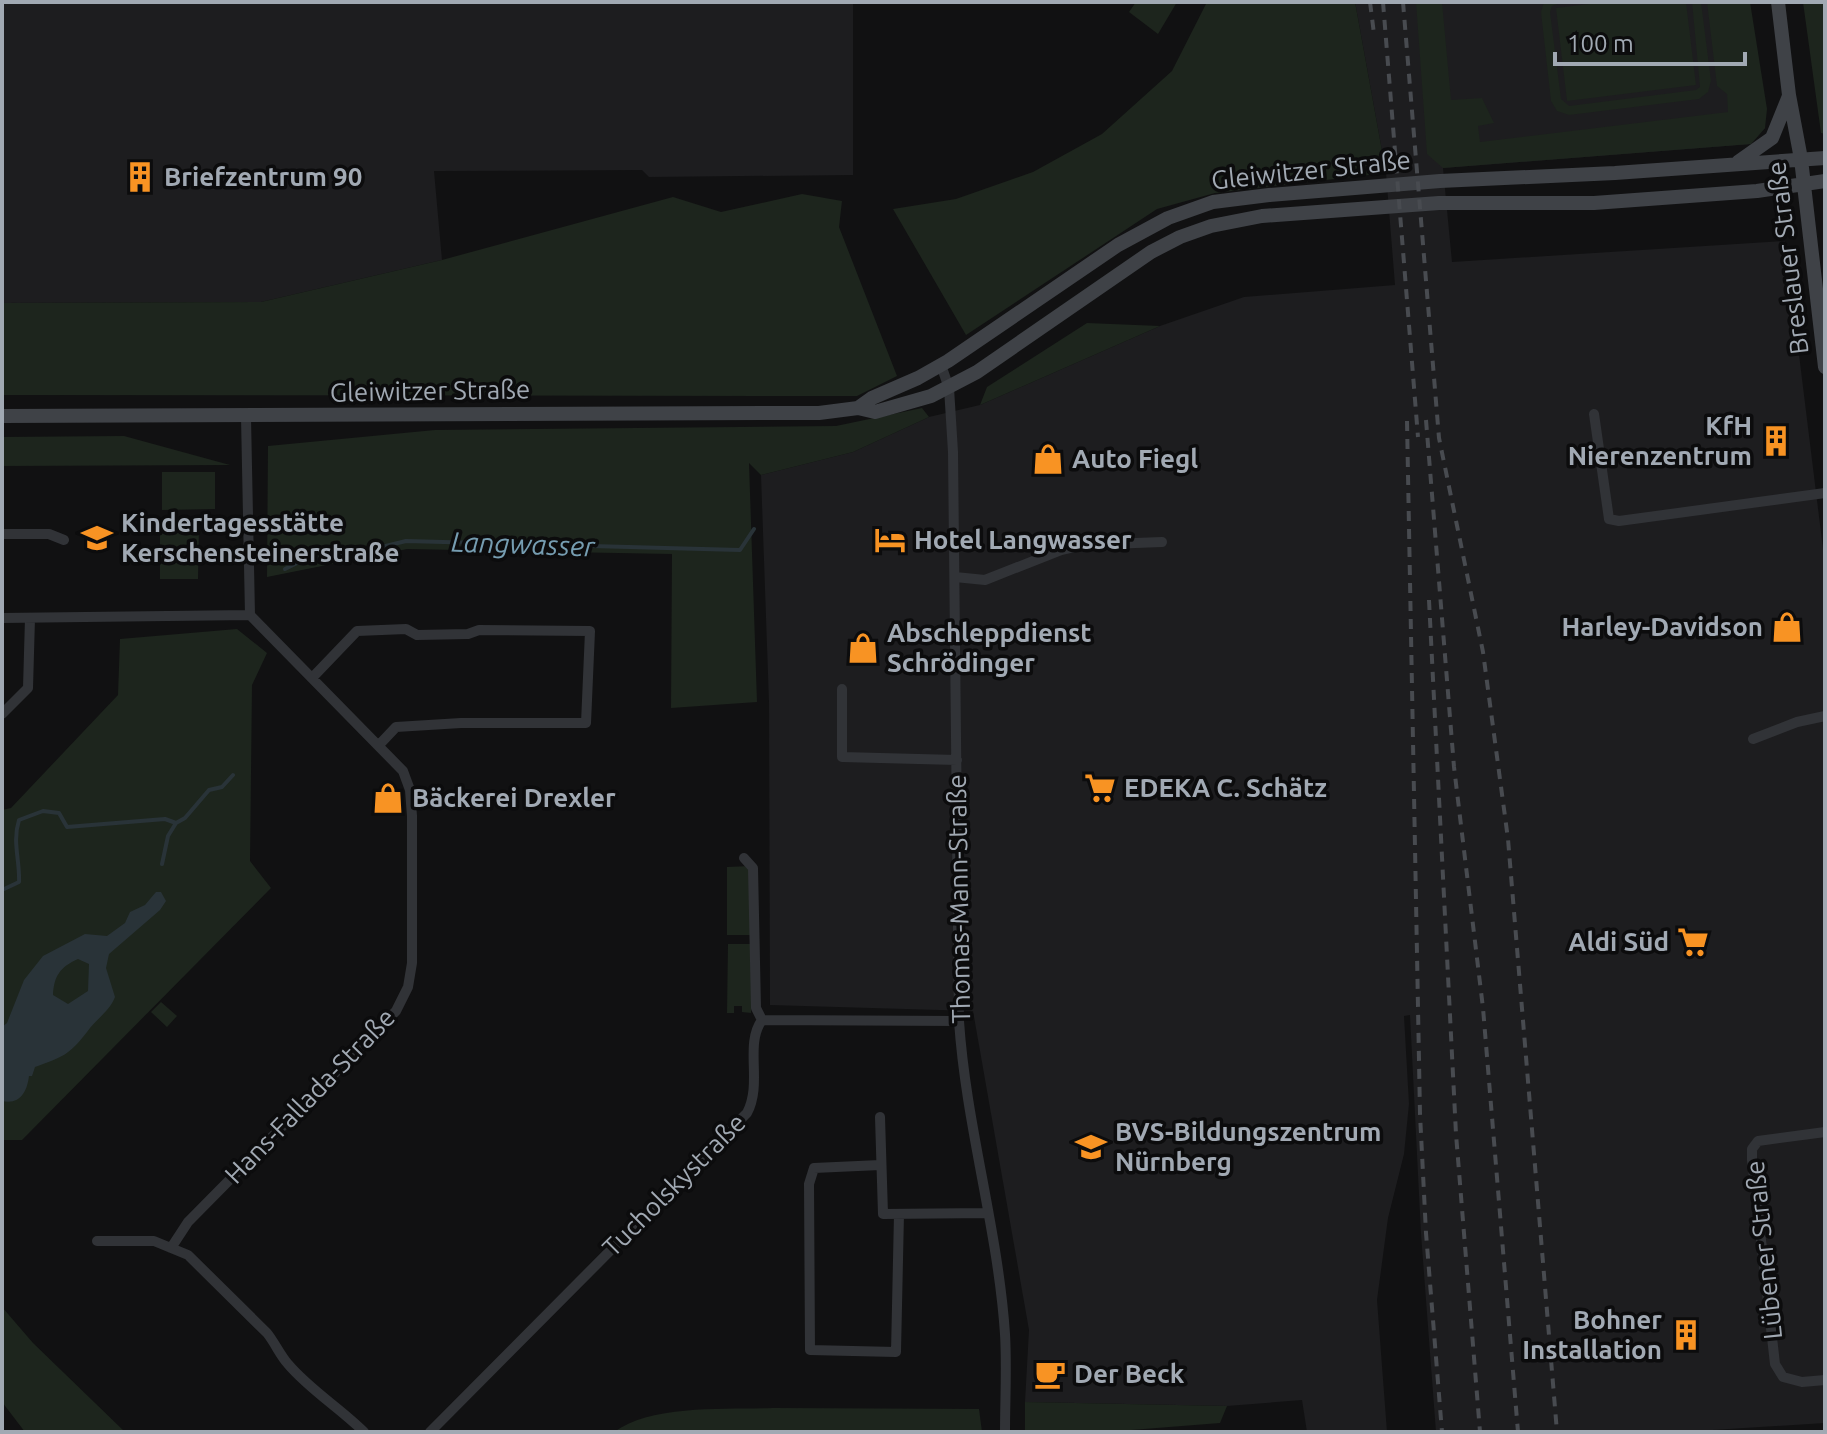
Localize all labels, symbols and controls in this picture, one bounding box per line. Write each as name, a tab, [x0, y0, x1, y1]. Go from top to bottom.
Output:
scale bar	[1555, 16, 1745, 66]
text: 100 m	[1567, 30, 1634, 57]
street label: Gleiwitzer Straße	[1210, 145, 1412, 194]
building icon: Briefzentrum 90	[123, 160, 157, 194]
street label: Breslauer Straße	[1761, 160, 1814, 356]
place label: Briefzentrum 90	[164, 162, 362, 191]
street label: Gleiwitzer Straße	[330, 374, 530, 407]
place label: KfH Nierenzentrum	[1568, 411, 1752, 470]
building icon: KfH Nierenzentrum	[1759, 424, 1793, 458]
shop icon: Auto Fiegl	[1031, 442, 1065, 476]
place label: Auto Fiegl	[1072, 444, 1198, 473]
place label: Kindertagesstätte Kerschensteinerstraße	[121, 508, 400, 567]
school or university icon: Kindertagesstätte Kerschensteinerstraße	[80, 521, 114, 555]
hotel icon: Hotel Langwasser	[873, 523, 907, 557]
place label: Hotel Langwasser	[914, 525, 1132, 554]
water label: Langwasser	[451, 526, 597, 562]
shop icon: Harley-Davidson	[1770, 610, 1804, 644]
place label: Harley-Davidson	[1562, 612, 1763, 641]
place label: Abschleppdienst Schrödinger	[887, 618, 1092, 677]
shop icon: Abschleppdienst Schrödinger	[846, 631, 880, 665]
supermarket icon: EDEKA C. Schätz	[1083, 771, 1117, 805]
place label: EDEKA C. Schätz	[1124, 773, 1327, 802]
street label: Thomas-Mann-Straße	[942, 774, 975, 1024]
shop icon: Bäckerei Drexler	[371, 781, 405, 815]
place label: Bäckerei Drexler	[412, 783, 616, 812]
supermarket icon: Aldi Süd	[1676, 925, 1710, 959]
place label: Aldi Süd	[1568, 927, 1669, 956]
street label: Hans-Fallada-Straße	[219, 1002, 400, 1189]
street label: Tucholskystraße	[596, 1107, 751, 1262]
place label: BVS-Bildungszentrum Nürnberg	[1115, 1117, 1381, 1176]
school or university icon: BVS-Bildungszentrum Nürnberg	[1074, 1130, 1108, 1164]
street label: Lübener Straße	[1740, 1159, 1787, 1341]
place label: Bohner Installation	[1522, 1305, 1662, 1364]
building icon: Bohner Installation	[1669, 1318, 1703, 1352]
cafe icon: Der Beck	[1033, 1357, 1067, 1391]
place label: Der Beck	[1074, 1359, 1185, 1388]

